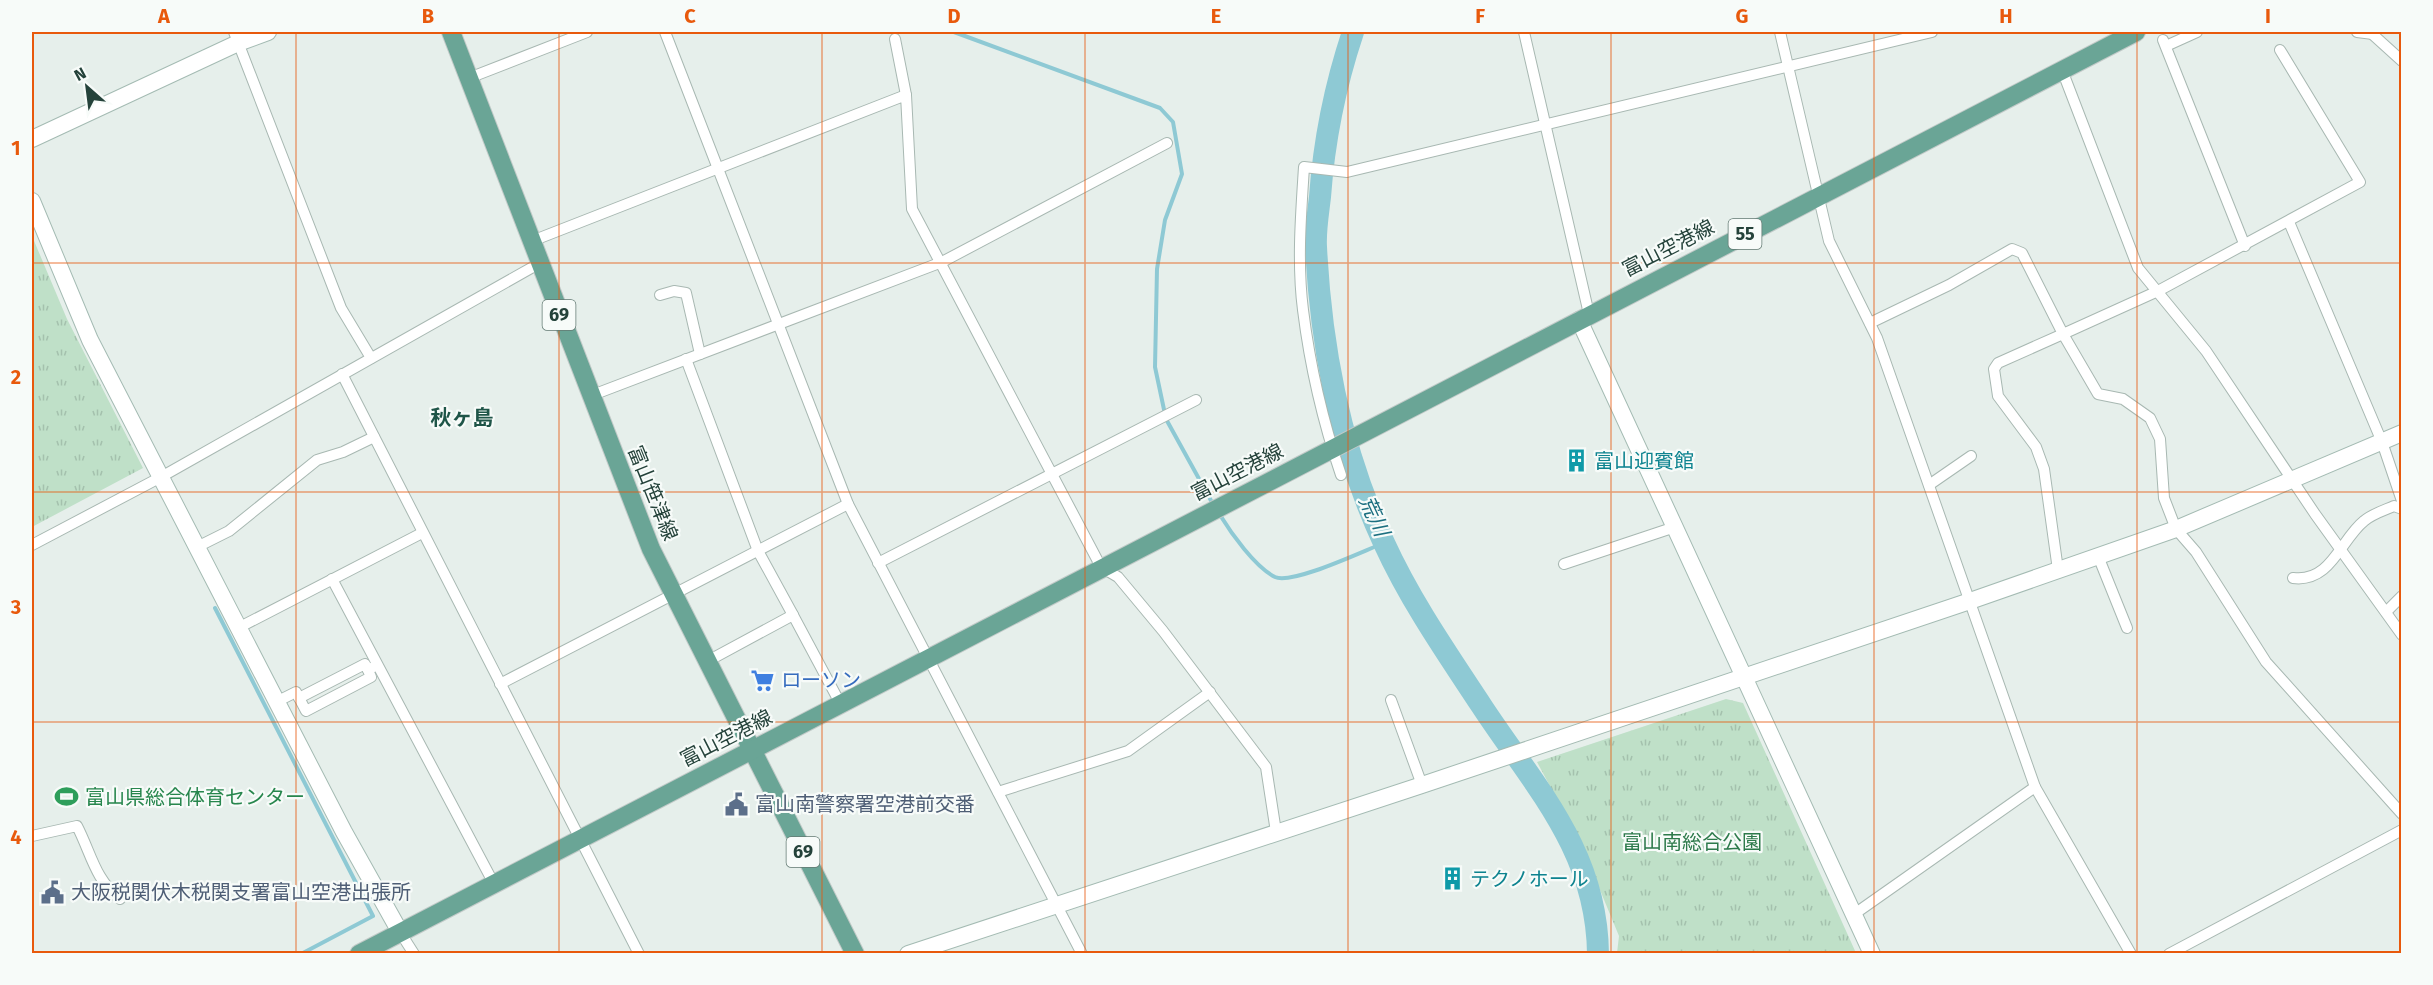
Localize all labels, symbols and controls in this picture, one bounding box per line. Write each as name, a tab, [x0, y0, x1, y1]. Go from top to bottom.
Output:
text: A	[157, 4, 171, 28]
text: B	[422, 4, 434, 28]
text: C	[684, 4, 696, 28]
text: D	[947, 4, 961, 28]
text: E	[1211, 4, 1221, 28]
text: F	[1475, 4, 1485, 28]
text: G	[1736, 4, 1748, 28]
text: H	[1999, 4, 2013, 28]
text: I	[2265, 4, 2271, 28]
north arrow	[57, 57, 117, 117]
text: N	[71, 63, 89, 85]
text: 1	[11, 136, 21, 160]
street label: 富山空港線	[1618, 215, 1718, 281]
road number: 55	[1728, 219, 1762, 249]
road number: 69	[542, 300, 576, 330]
text: 2	[11, 365, 21, 389]
district label: 秋ヶ島	[431, 405, 494, 431]
street label: 富山空港線	[1187, 439, 1287, 505]
street label: 富山笹津線	[623, 442, 683, 544]
building icon: 富山迎賓館	[1563, 448, 1589, 474]
place label: 富山迎賓館	[1594, 449, 1694, 473]
water label: 荒川	[1353, 491, 1396, 542]
text: 3	[10, 595, 21, 619]
supermarket icon: ローソン	[750, 667, 776, 693]
place label: ローソン	[781, 668, 861, 692]
street label: 富山空港線	[676, 705, 776, 771]
sports icon: 富山県総合体育センター	[54, 784, 80, 810]
place label: 富山県総合体育センター	[85, 785, 305, 809]
public building icon: 富山南警察署空港前交番	[724, 791, 750, 817]
place label: 富山南警察署空港前交番	[755, 792, 975, 816]
text: 4	[10, 825, 22, 849]
park label: 富山南総合公園	[1622, 830, 1762, 854]
road number: 69	[786, 837, 820, 867]
building icon: テクノホール	[1439, 866, 1465, 892]
place label: テクノホール	[1470, 867, 1589, 891]
public building icon: 大阪税関伏木税関支署富山空港出張所	[40, 879, 66, 905]
place label: 大阪税関伏木税関支署富山空港出張所	[71, 880, 411, 904]

